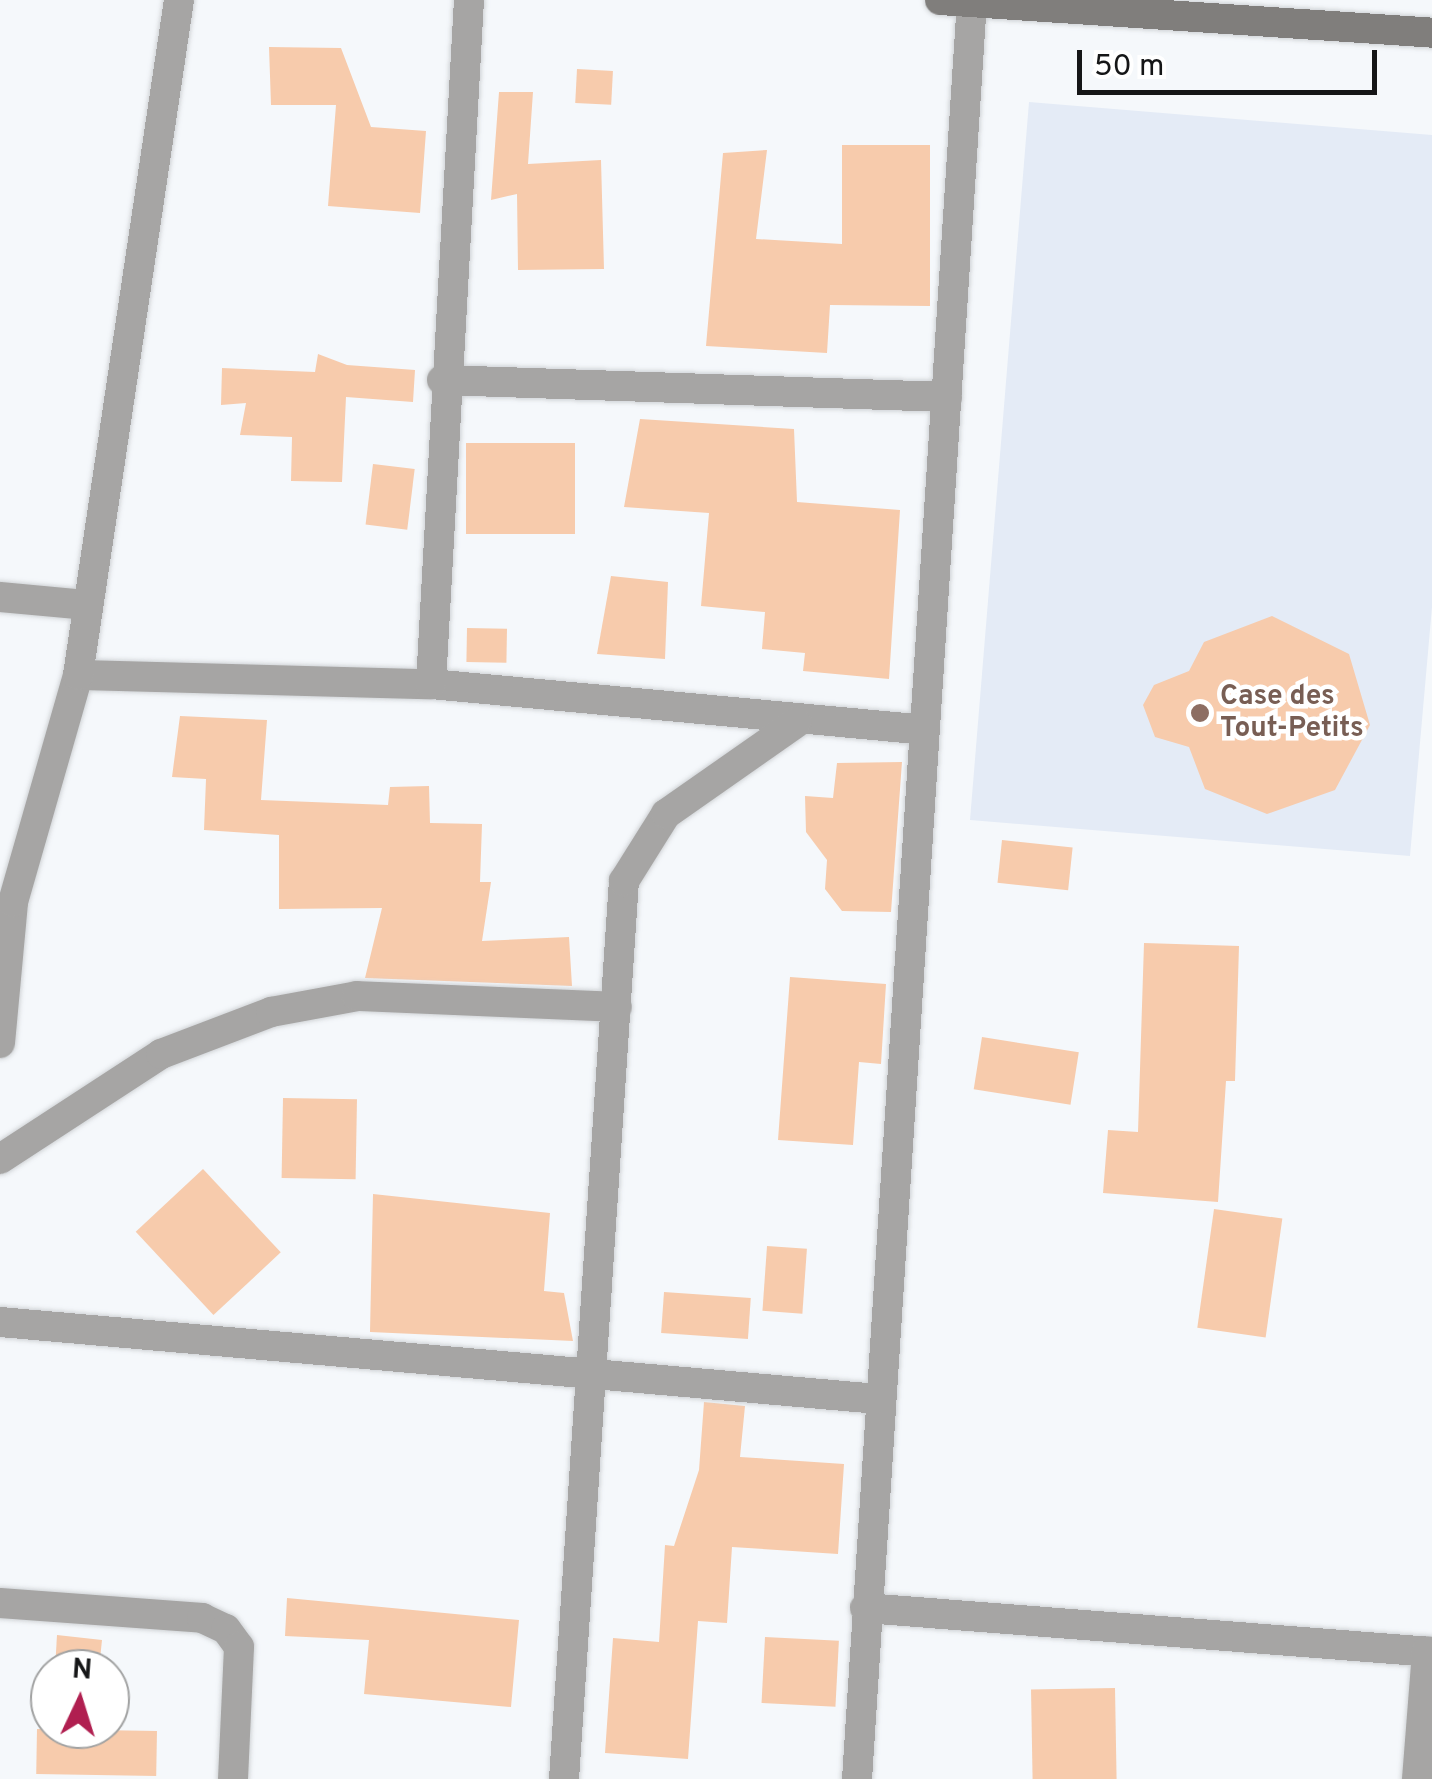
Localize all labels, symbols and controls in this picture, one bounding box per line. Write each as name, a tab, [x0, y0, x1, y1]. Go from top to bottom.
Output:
scale bar	[1082, 30, 1382, 92]
text: 50 m	[1094, 49, 1164, 86]
place label: Case des Tout-Petits	[1220, 680, 1364, 746]
marker: Case des Tout-Petits	[1189, 702, 1211, 724]
north arrow	[30, 1649, 130, 1749]
text: N	[71, 1652, 93, 1690]

